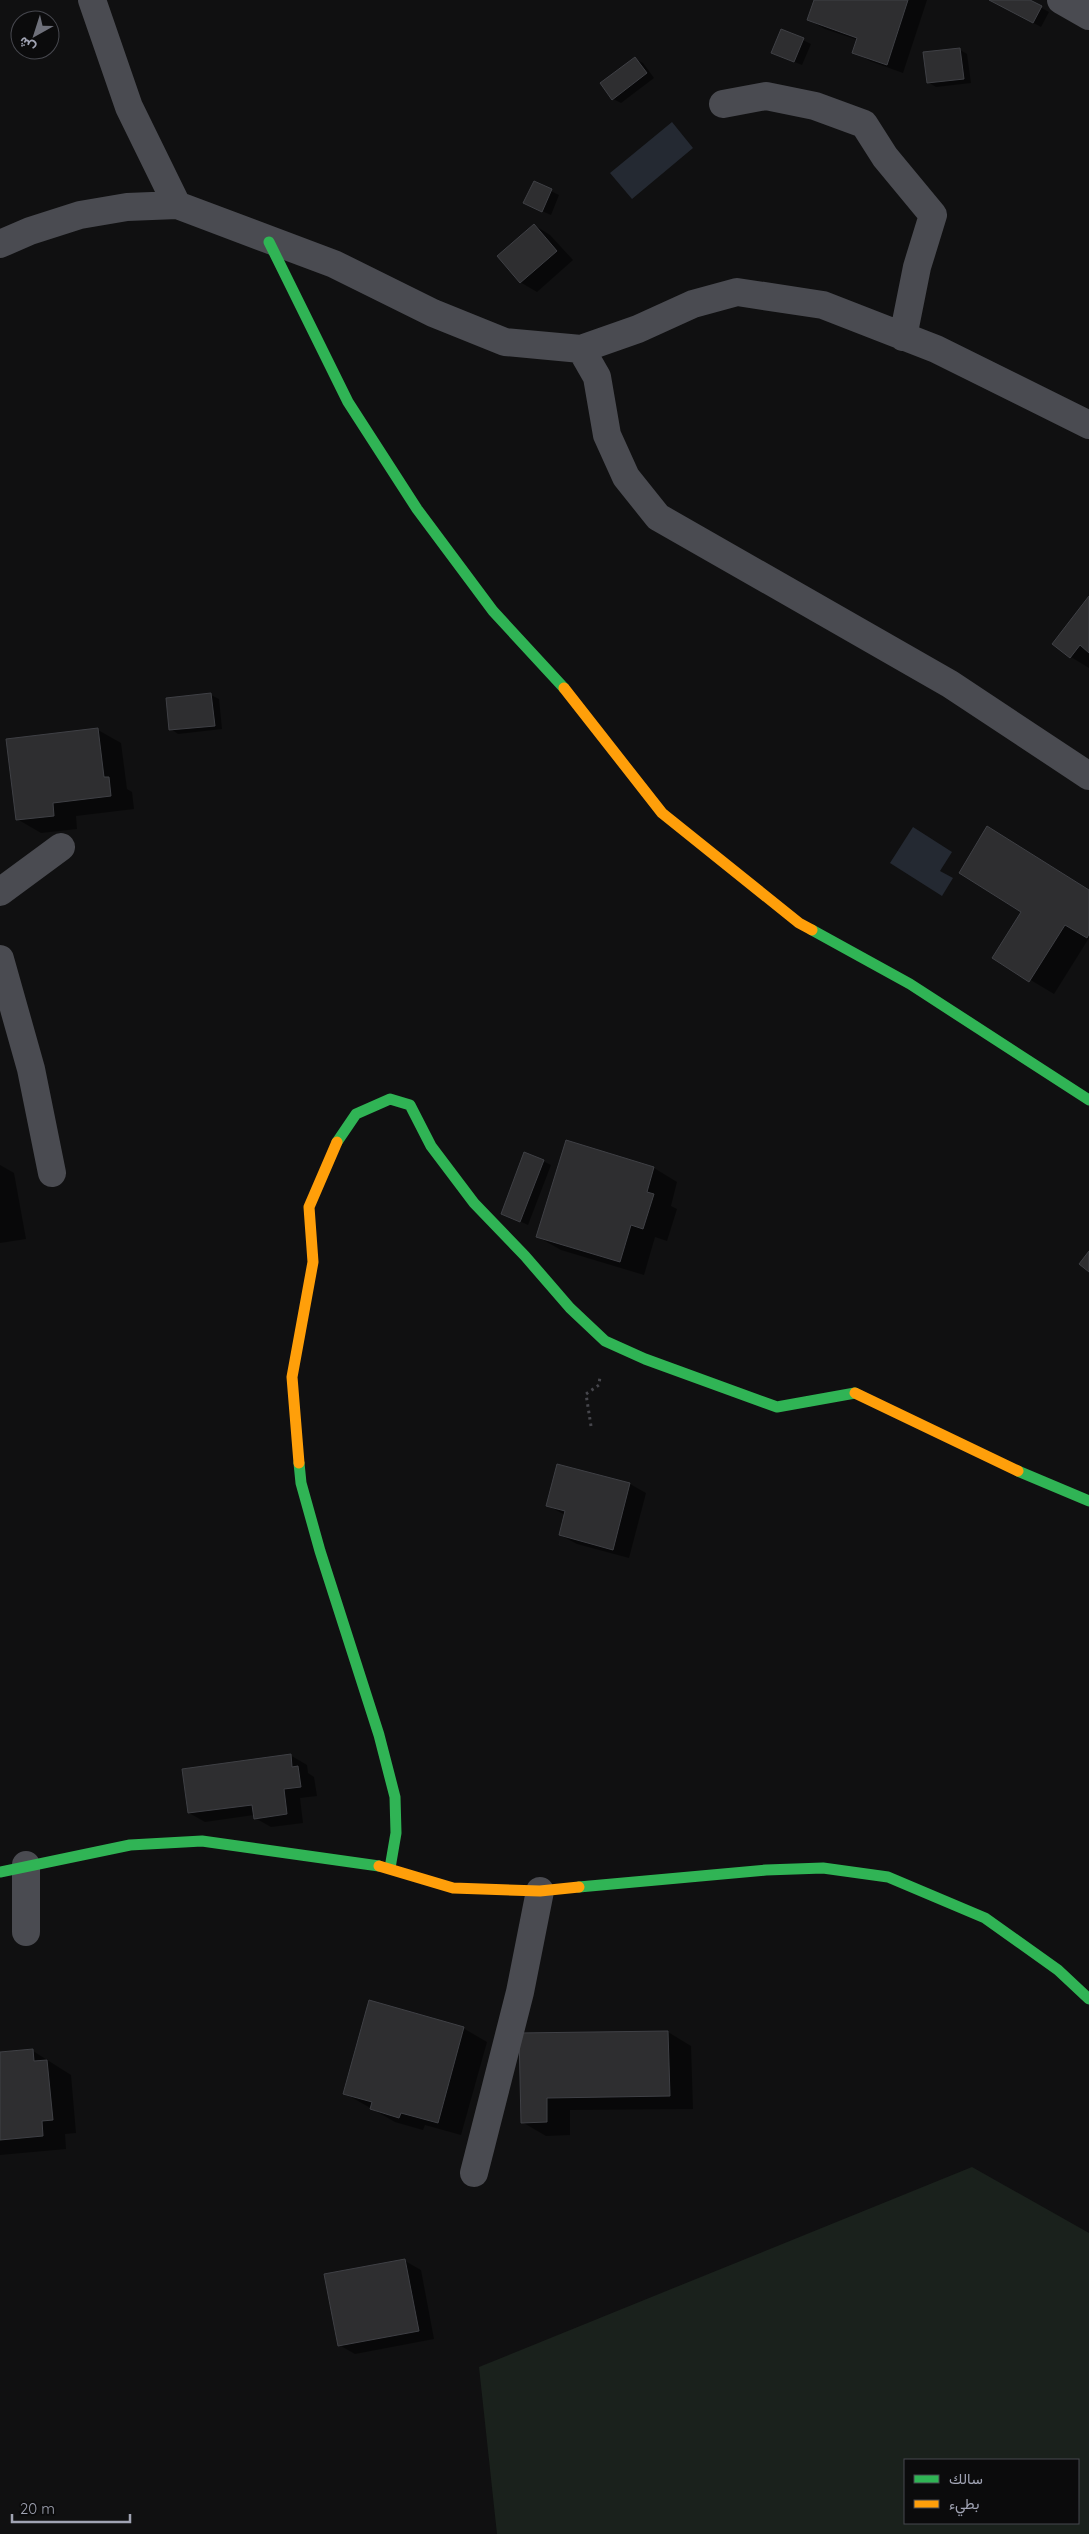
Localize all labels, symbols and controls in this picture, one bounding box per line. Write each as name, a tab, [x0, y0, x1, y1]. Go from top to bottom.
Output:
north arrow	[10, 10, 60, 60]
text: ش	[14, 33, 39, 57]
legend	[904, 2459, 1079, 2524]
text: سالك	[949, 2469, 983, 2488]
scale bar	[12, 2492, 130, 2524]
text: بطيء	[949, 2494, 979, 2517]
text: 20 m	[20, 2499, 55, 2518]

